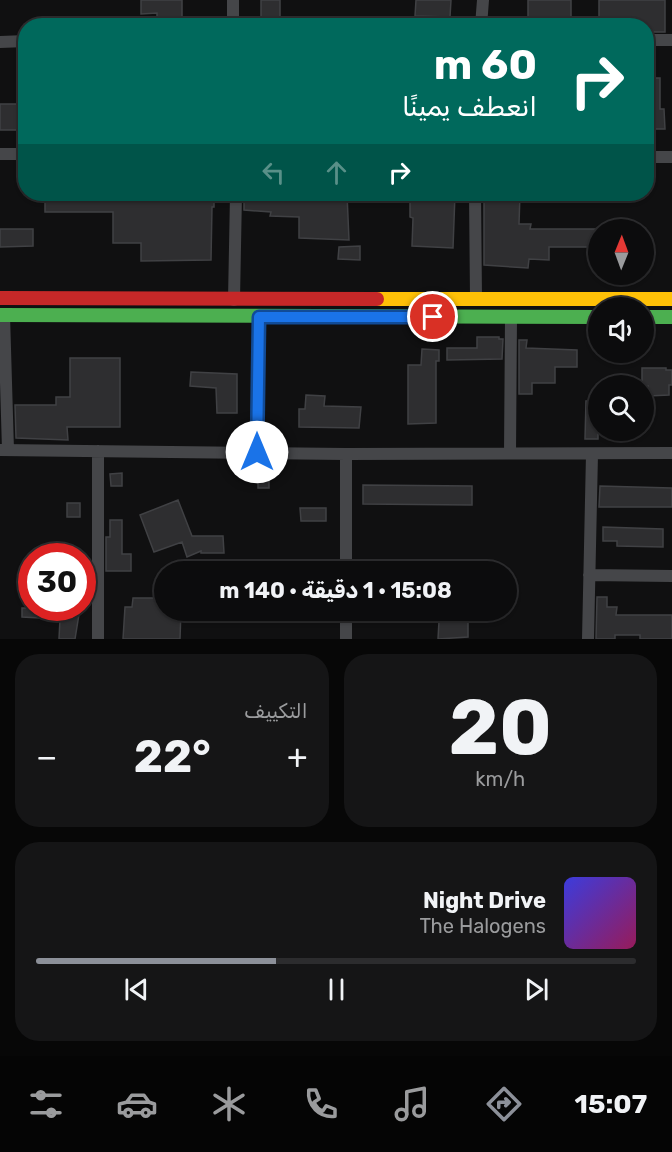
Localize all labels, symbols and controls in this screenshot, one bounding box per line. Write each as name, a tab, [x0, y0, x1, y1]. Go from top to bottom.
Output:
text: 60 m	[434, 40, 537, 90]
icon: right	[558, 42, 636, 120]
text: انعطف يمينًا	[402, 91, 537, 123]
icon: left	[257, 156, 290, 189]
icon: ahead	[320, 156, 353, 189]
icon: right	[383, 156, 416, 189]
north arrow	[588, 219, 654, 285]
map controls	[588, 219, 654, 441]
pin	[407, 291, 458, 342]
button: sound	[588, 297, 654, 363]
icon: arrive	[416, 300, 449, 333]
button: search	[588, 375, 654, 441]
position arrow	[225, 420, 289, 484]
speed limit sign: 30	[18, 543, 96, 621]
text: 15:08 · 1 دقيقة · 140 m	[219, 577, 452, 604]
text: 20	[448, 681, 552, 774]
text: التكييف	[244, 699, 308, 723]
text: 22°	[134, 730, 211, 783]
text: −	[36, 737, 57, 776]
text: +	[287, 737, 307, 776]
text: km/h	[475, 767, 525, 791]
text: Night Drive	[423, 887, 546, 914]
text: The Halogens	[419, 914, 546, 938]
icon: previous	[120, 973, 153, 1006]
icon: pause	[320, 973, 353, 1006]
icon: next	[520, 973, 553, 1006]
icon: filters	[25, 1083, 67, 1125]
icon: car	[116, 1083, 158, 1125]
icon: climate	[208, 1083, 250, 1125]
icon: phone	[300, 1083, 342, 1125]
icon: music	[391, 1083, 433, 1125]
icon: directions	[483, 1083, 525, 1125]
text: 15:07	[575, 1088, 647, 1120]

